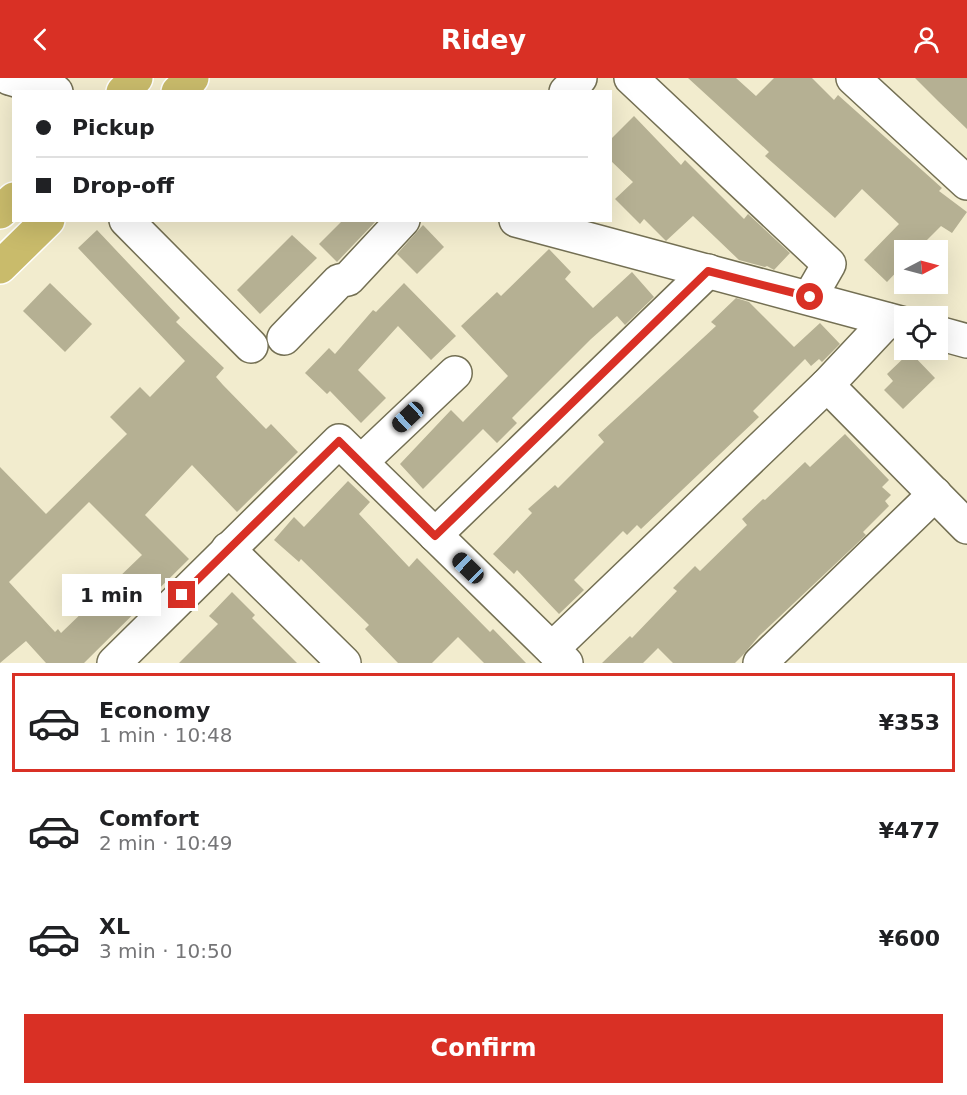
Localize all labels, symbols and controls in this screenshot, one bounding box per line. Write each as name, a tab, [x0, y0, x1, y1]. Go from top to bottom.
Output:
icon: back	[24, 23, 57, 56]
icon: person	[910, 23, 943, 56]
text: Ridey	[441, 24, 526, 55]
text: Pickup	[72, 115, 155, 140]
text: Drop-off	[72, 173, 174, 198]
north arrow	[894, 240, 948, 294]
map controls	[894, 240, 948, 360]
route start	[796, 283, 823, 310]
button: locate	[894, 306, 948, 360]
car	[389, 398, 427, 436]
car	[449, 549, 487, 587]
callout: 1 min	[62, 574, 161, 616]
route end	[168, 581, 195, 608]
text: 1 min	[80, 583, 143, 607]
icon: car	[27, 696, 81, 750]
text: Economy	[99, 698, 210, 723]
text: ¥353	[879, 710, 940, 735]
text: 1 min · 10:48	[99, 723, 233, 747]
icon: car	[27, 804, 81, 858]
text: Comfort	[99, 806, 199, 831]
text: ¥477	[879, 818, 940, 843]
text: 2 min · 10:49	[99, 831, 233, 855]
icon: car	[27, 912, 81, 966]
text: XL	[99, 914, 130, 939]
text: ¥600	[879, 926, 940, 951]
text: 3 min · 10:50	[99, 939, 233, 963]
button: Confirm	[24, 1014, 943, 1083]

